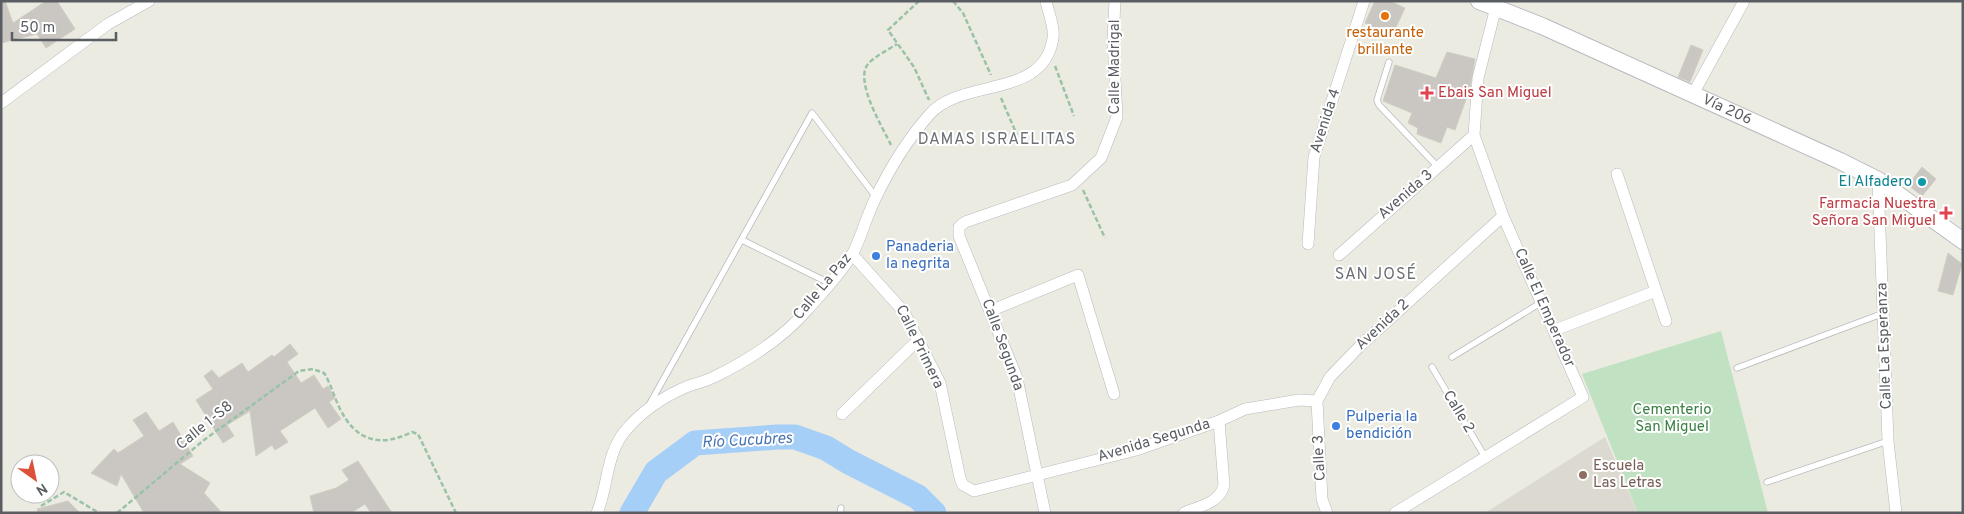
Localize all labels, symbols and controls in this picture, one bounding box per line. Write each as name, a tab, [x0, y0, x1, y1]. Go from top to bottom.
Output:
scale bar	[12, 10, 116, 42]
marker: restaurante brillante	[1379, 10, 1391, 22]
text: 50 m	[20, 19, 55, 38]
street label: Calle Madrigal	[1106, 19, 1125, 115]
place label: restaurante brillante	[1346, 24, 1424, 60]
place label: Ebais San Miguel	[1438, 84, 1552, 103]
street label: Avenida 4	[1307, 86, 1345, 156]
marker: Ebais San Miguel	[1420, 86, 1434, 100]
street label: Vía 206	[1699, 90, 1755, 129]
district label: DAMAS ISRAELITAS	[918, 130, 1076, 150]
street label: Avenida 3	[1375, 166, 1437, 224]
place label: El Alfadero	[1839, 173, 1912, 192]
marker: El Alfadero	[1916, 176, 1928, 188]
place label: Farmacia Nuestra Señora San Miguel	[1812, 195, 1936, 231]
marker: Farmacia Nuestra Señora San Miguel	[1940, 207, 1952, 219]
place label: Panaderia la negrita	[886, 238, 954, 274]
street label: Calle El Emperador	[1509, 245, 1579, 371]
street label: Calle La Paz	[790, 250, 856, 324]
marker: Panaderia la negrita	[870, 250, 882, 262]
district label: SAN JOSÉ	[1335, 263, 1417, 285]
street label: Calle La Esperanza	[1873, 282, 1897, 410]
street label: Avenida 2	[1352, 295, 1414, 355]
street label: Calle Segunda	[977, 297, 1027, 393]
street label: Calle Primera	[891, 302, 947, 392]
street label: Calle 2	[1438, 387, 1478, 437]
street label: Calle 1-S8	[173, 397, 237, 455]
park label: Cementerio San Miguel	[1632, 401, 1712, 437]
place label: Pulperia la bendición	[1346, 408, 1417, 444]
street label: Avenida Segunda	[1096, 415, 1212, 467]
marker: Pulperia la bendición	[1330, 420, 1342, 432]
water label: Río Cucubres	[701, 429, 794, 453]
street label: Calle 3	[1309, 434, 1331, 482]
north arrow	[10, 454, 60, 504]
place label: Escuela Las Letras	[1593, 457, 1662, 493]
marker: Escuela Las Letras	[1577, 469, 1589, 481]
text: N	[32, 479, 50, 499]

